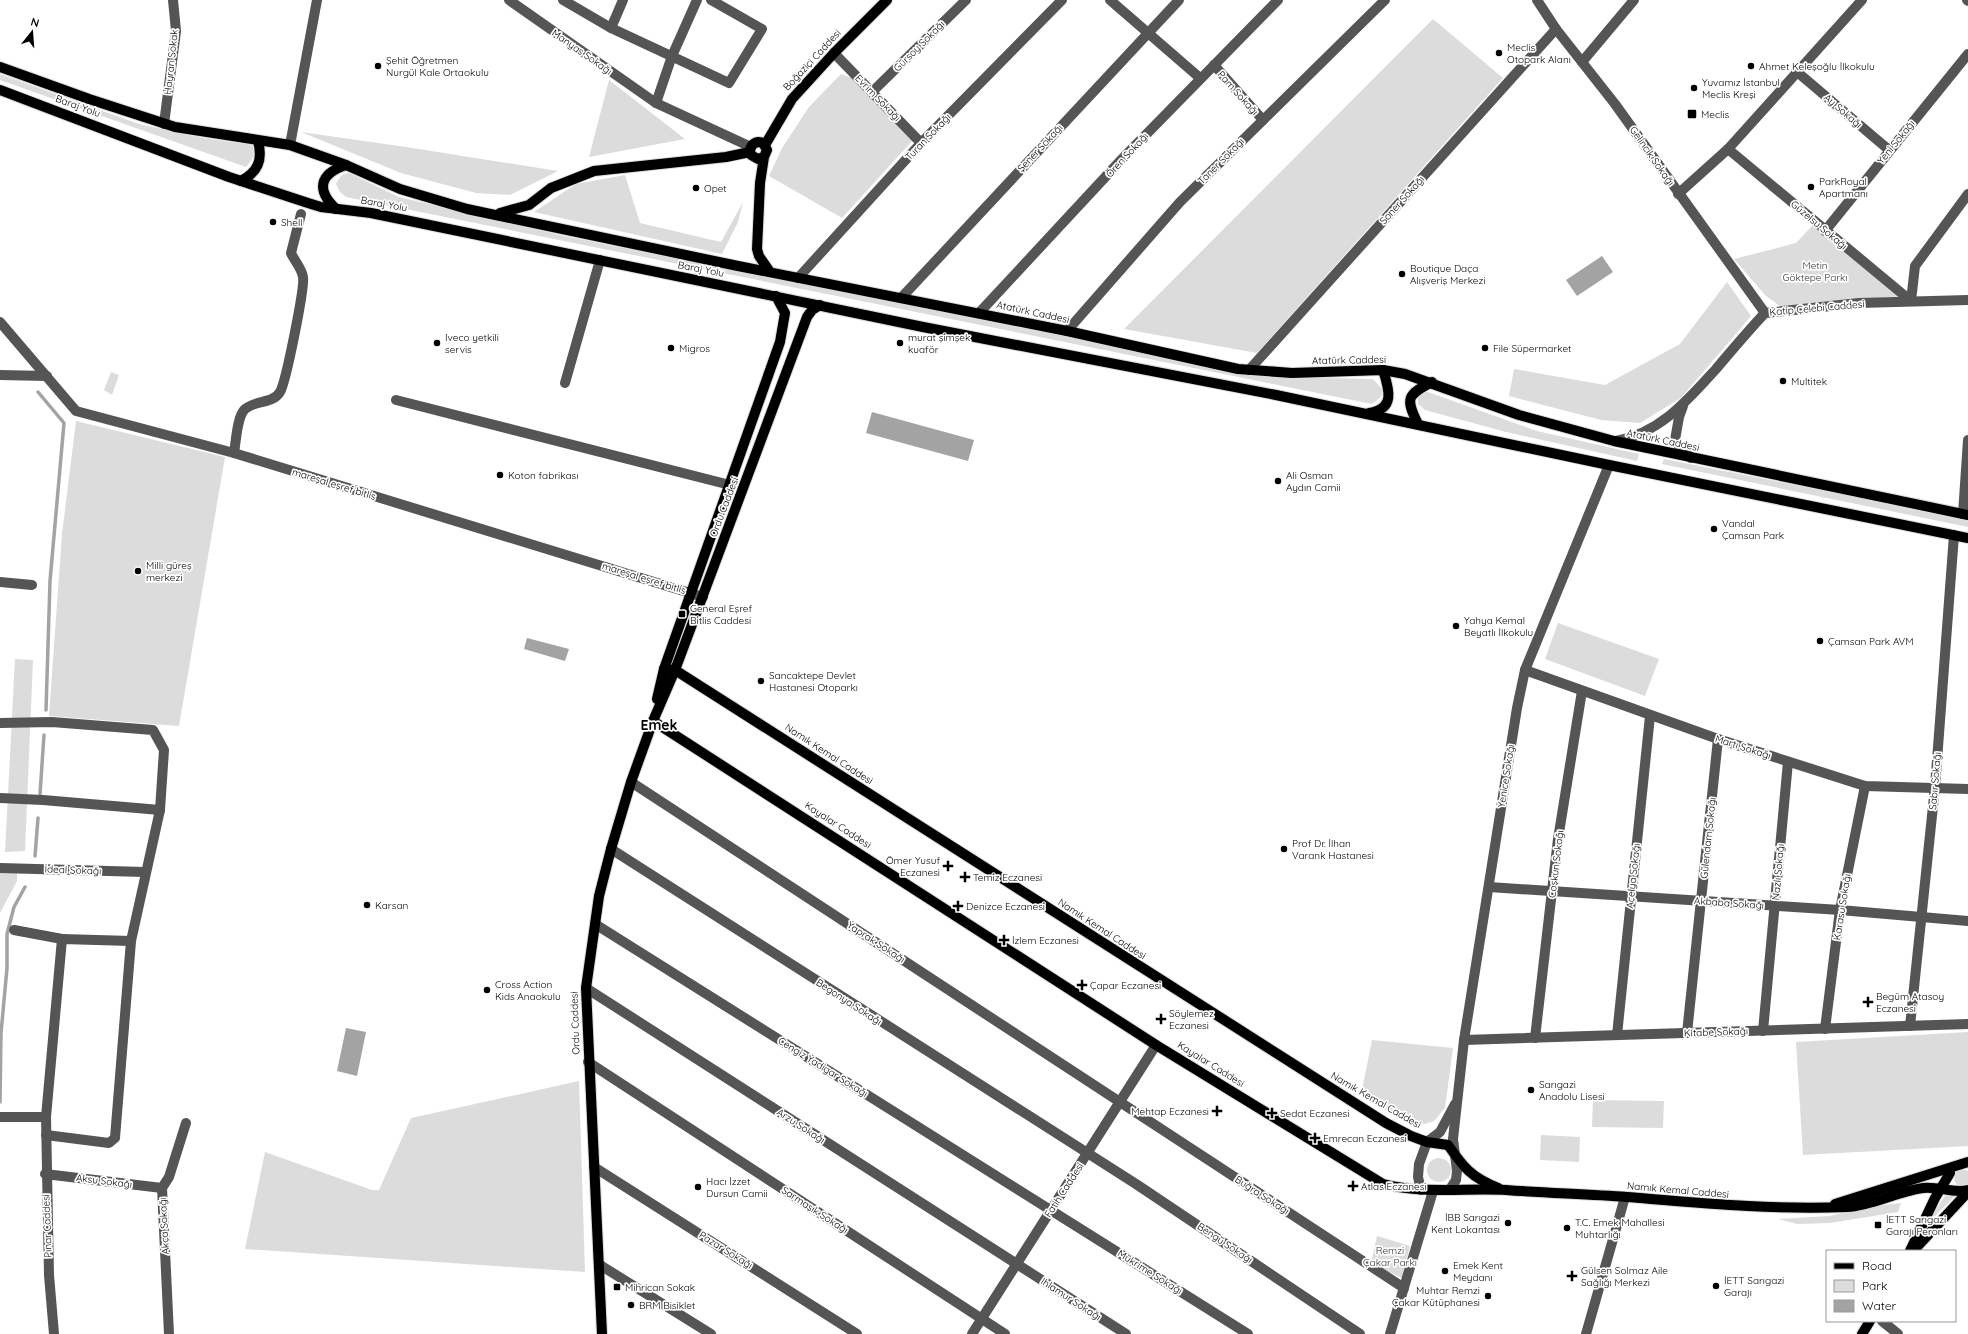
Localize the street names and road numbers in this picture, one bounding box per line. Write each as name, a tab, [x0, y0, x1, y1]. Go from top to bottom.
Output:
street label: Gürsoy Sokağı	[891, 18, 947, 74]
street label: Manyas Sokağı	[549, 26, 615, 78]
street label: Boğaziçi Caddesi	[780, 27, 844, 93]
street label: Hayran Sokak	[161, 29, 181, 95]
street label: Pam Sokağı	[1215, 68, 1261, 118]
street label: Evrim Sokağı	[852, 72, 904, 124]
street label: Ay Sokağı	[1821, 91, 1865, 131]
street label: Baraj Yolu	[54, 92, 102, 120]
street label: Turan Sokağı	[902, 111, 954, 163]
street label: Yeni Sokağı	[1874, 117, 1918, 167]
street label: Şener Sokağı	[1015, 121, 1065, 175]
street label: Gelincik Sokağı	[1627, 124, 1677, 188]
street label: Ören Sokağı	[1103, 130, 1151, 180]
street label: Taner Sokağı	[1195, 135, 1247, 187]
street label: Soner Sokağı	[1377, 173, 1427, 227]
street label: Baraj Yolu	[360, 194, 408, 214]
street label: Güzelsu Sokağı	[1788, 198, 1850, 252]
street label: Baraj Yolu	[677, 258, 725, 280]
street label: Katip Çelebi Caddesi	[1769, 297, 1865, 319]
street label: Atatürk Caddesi	[995, 298, 1071, 326]
street label: Atatürk Caddesi	[1312, 353, 1386, 367]
street label: Atatürk Caddesi	[1625, 426, 1701, 454]
street label: mareşal eşref bitlis	[291, 465, 378, 503]
street label: Ordu Caddesi	[707, 475, 741, 539]
street label: mareşal eşref bitlis	[601, 559, 688, 597]
street label: Namık Kemal Caddesi	[783, 721, 875, 787]
street label: Martı Sokağı	[1713, 732, 1773, 762]
street label: Yenice Sokağı	[1495, 744, 1517, 808]
street label: Sabır Sokağı	[1926, 752, 1944, 810]
street label: Gülendam Sokağı	[1697, 797, 1719, 879]
street label: Kayalar Caddesi	[802, 799, 874, 851]
street label: Coşkun Sokağı	[1545, 829, 1567, 899]
street label: Açelya Sokağı	[1623, 843, 1643, 909]
street label: Nazlı Sokağı	[1769, 843, 1787, 901]
street label: İdeal Sokağı	[44, 863, 102, 877]
street label: Karasu Sokağı	[1830, 873, 1854, 941]
street label: Akbaba Sokağı	[1694, 894, 1764, 912]
street label: Namık Kemal Caddesi	[1056, 896, 1148, 962]
street label: Yaprak Sokağı	[845, 918, 907, 966]
street label: Begonya Sokağı	[814, 976, 884, 1028]
street label: Ordu Caddesi	[567, 991, 583, 1055]
street label: Kitabe Sokağı	[1684, 1024, 1748, 1040]
street label: Cengiz Yadigar Sokağı	[776, 1034, 870, 1100]
street label: Kayalar Caddesi	[1175, 1038, 1247, 1090]
street label: Namık Kemal Caddesi	[1328, 1069, 1424, 1131]
street label: Arzu Sokağı	[774, 1106, 828, 1146]
street label: Fatih Caddesi	[1041, 1160, 1087, 1220]
street label: Aksu Sokağı	[75, 1171, 133, 1191]
street label: Buğra Sokağı	[1232, 1173, 1292, 1217]
street label: Namık Kemal Caddesi	[1626, 1179, 1730, 1201]
street label: Sarmaşık Sokağı	[779, 1184, 851, 1236]
street label: Pınar Caddesi	[39, 1194, 55, 1258]
street label: Akça Sokağı	[156, 1197, 172, 1255]
street label: Bengü Sokağı	[1195, 1220, 1255, 1266]
street label: Pazar Sokağı	[697, 1228, 755, 1272]
street label: Mükrime Sokağı	[1115, 1247, 1185, 1297]
street label: Ihlamur Sokağı	[1038, 1275, 1104, 1323]

